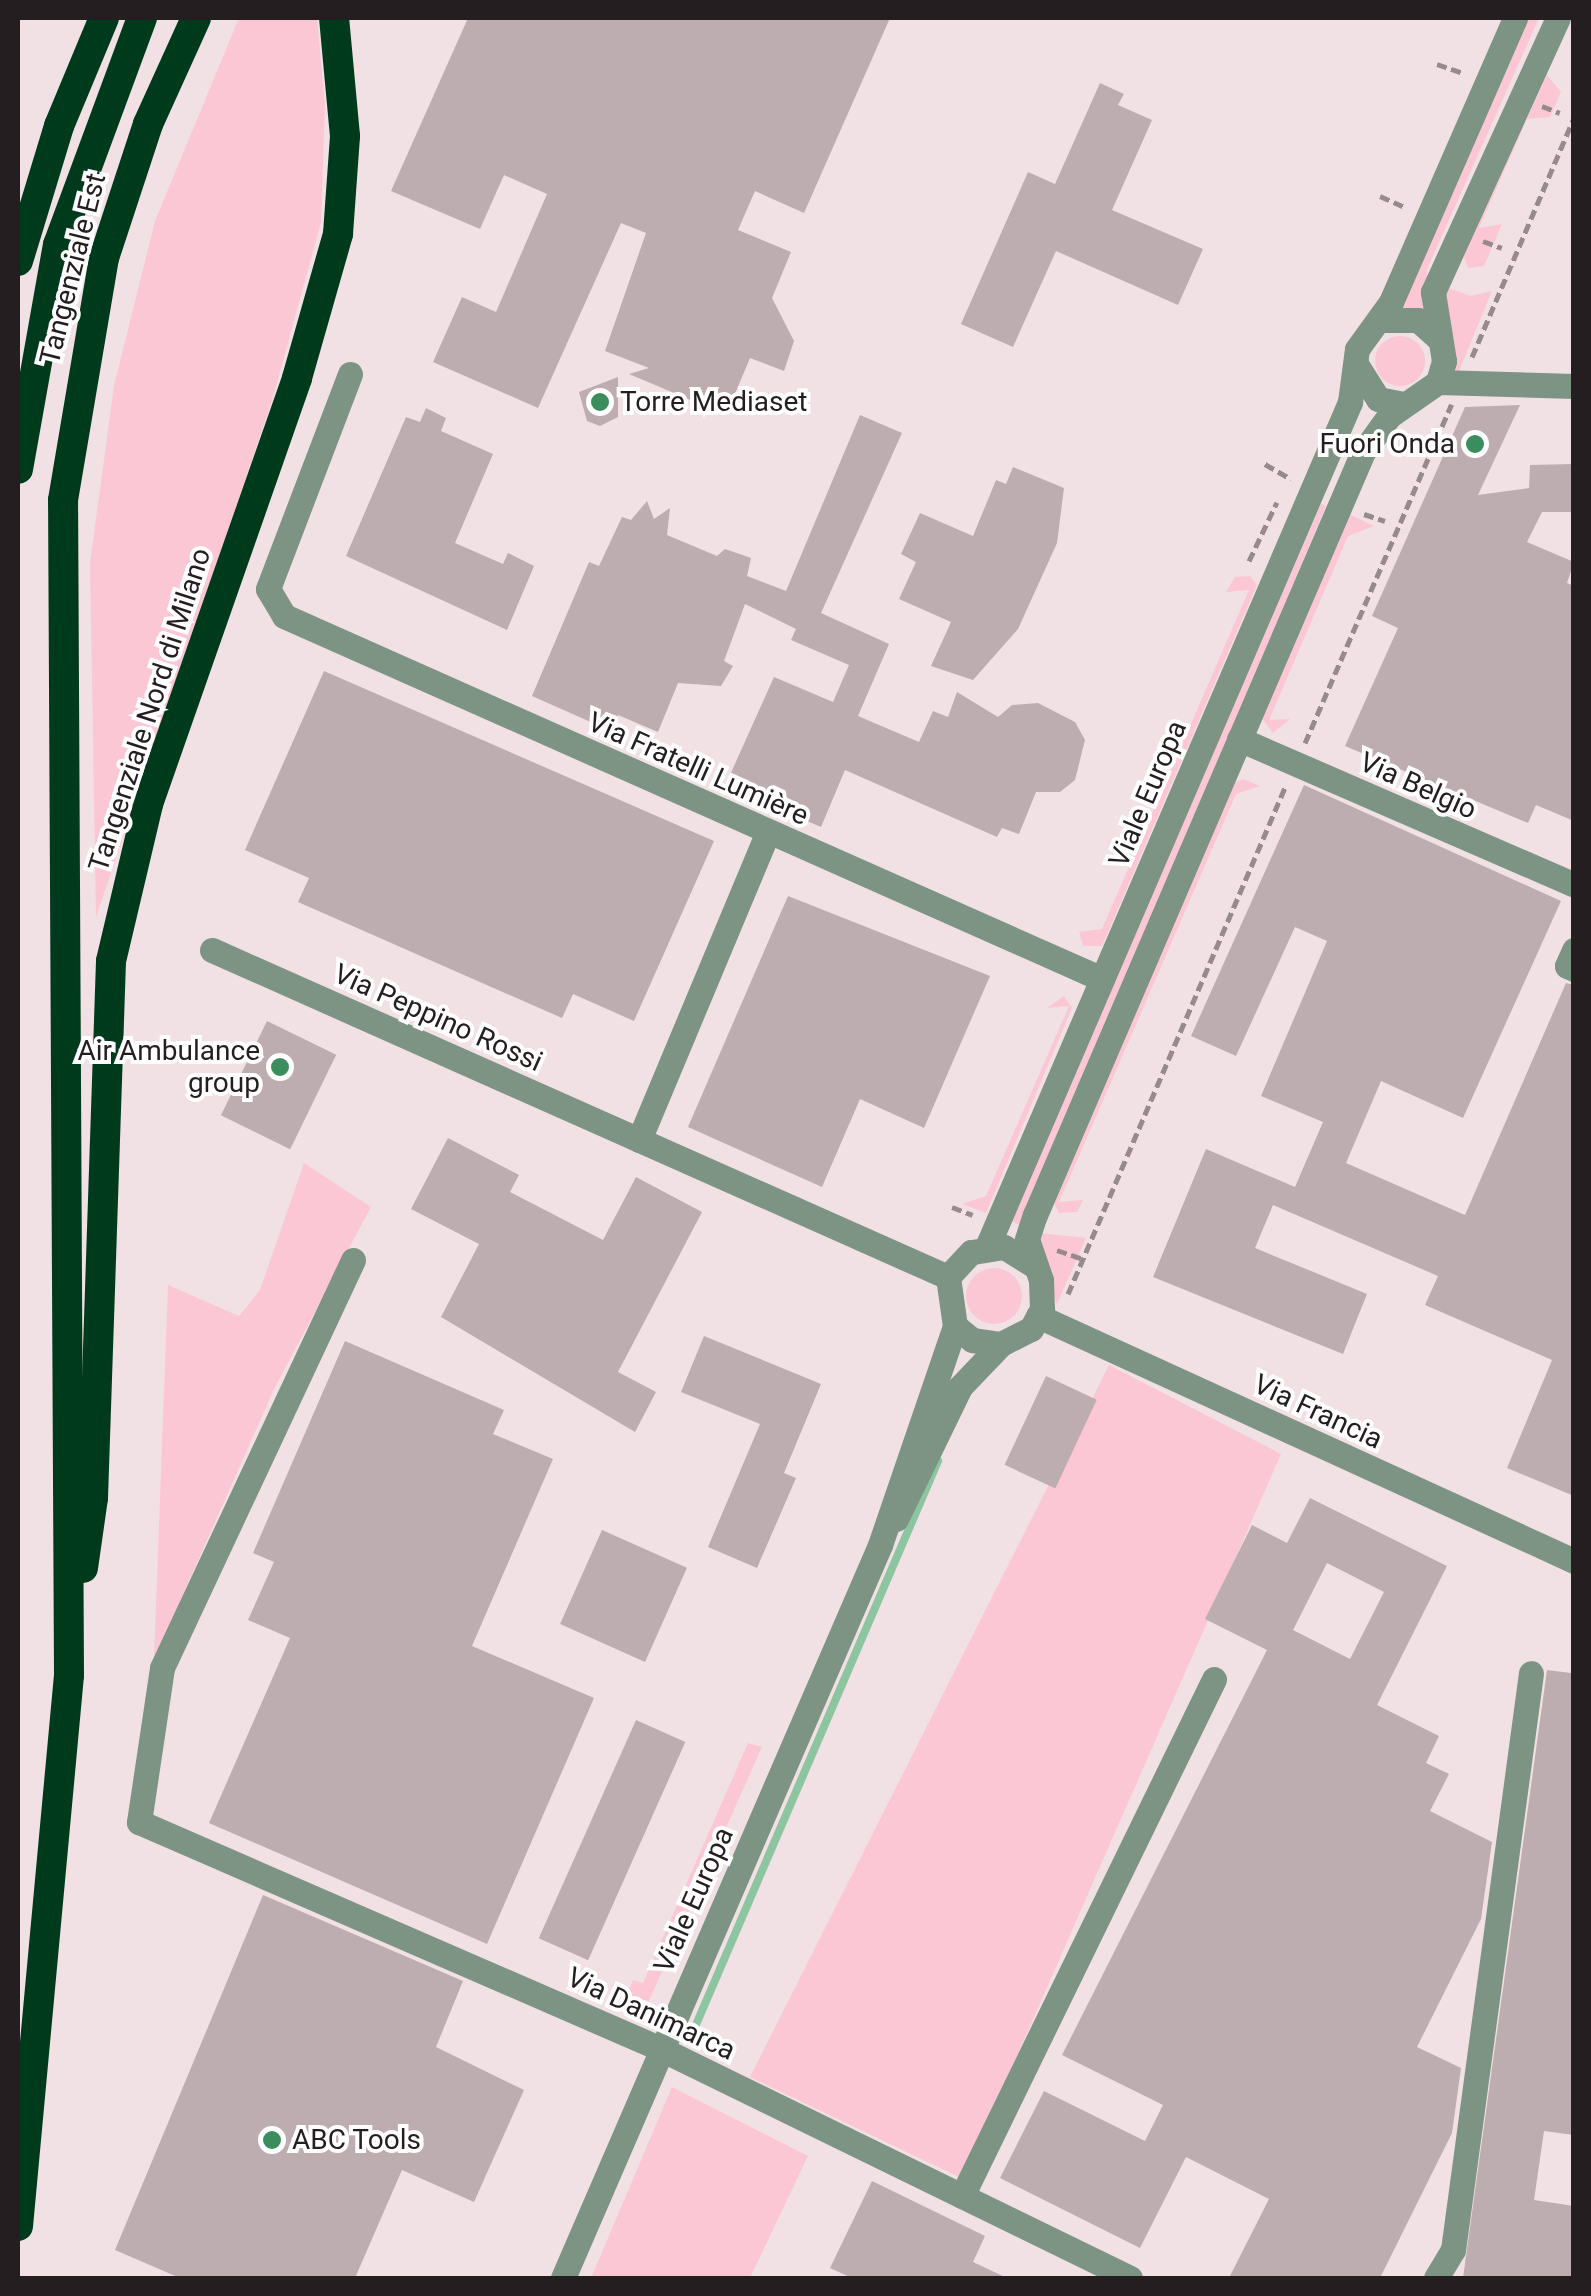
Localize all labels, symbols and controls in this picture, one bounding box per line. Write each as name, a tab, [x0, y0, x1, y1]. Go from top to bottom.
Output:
street label: Tangenziale Est	[33, 170, 113, 368]
place label: Torre Mediaset	[620, 385, 807, 419]
marker: Torre Mediaset	[589, 391, 611, 413]
place label: Fuori Onda	[1319, 427, 1455, 461]
marker: Fuori Onda	[1464, 433, 1486, 455]
street label: Tangenziale Nord di Milano	[82, 544, 218, 876]
street label: Via Fratelli Lumière	[583, 705, 813, 833]
street label: Viale Europa	[1102, 716, 1194, 872]
street label: Via Belgio	[1354, 745, 1482, 827]
street label: Via Peppino Rossi	[329, 957, 547, 1079]
place label: Air Ambulance group	[78, 1034, 260, 1100]
marker: Air Ambulance group	[269, 1056, 291, 1078]
street label: Via Francia	[1248, 1368, 1388, 1456]
street label: Viale Europa	[647, 1822, 741, 1978]
street label: Via Danimarca	[562, 1960, 740, 2068]
place label: ABC Tools	[292, 2123, 421, 2157]
marker: ABC Tools	[261, 2129, 283, 2151]

